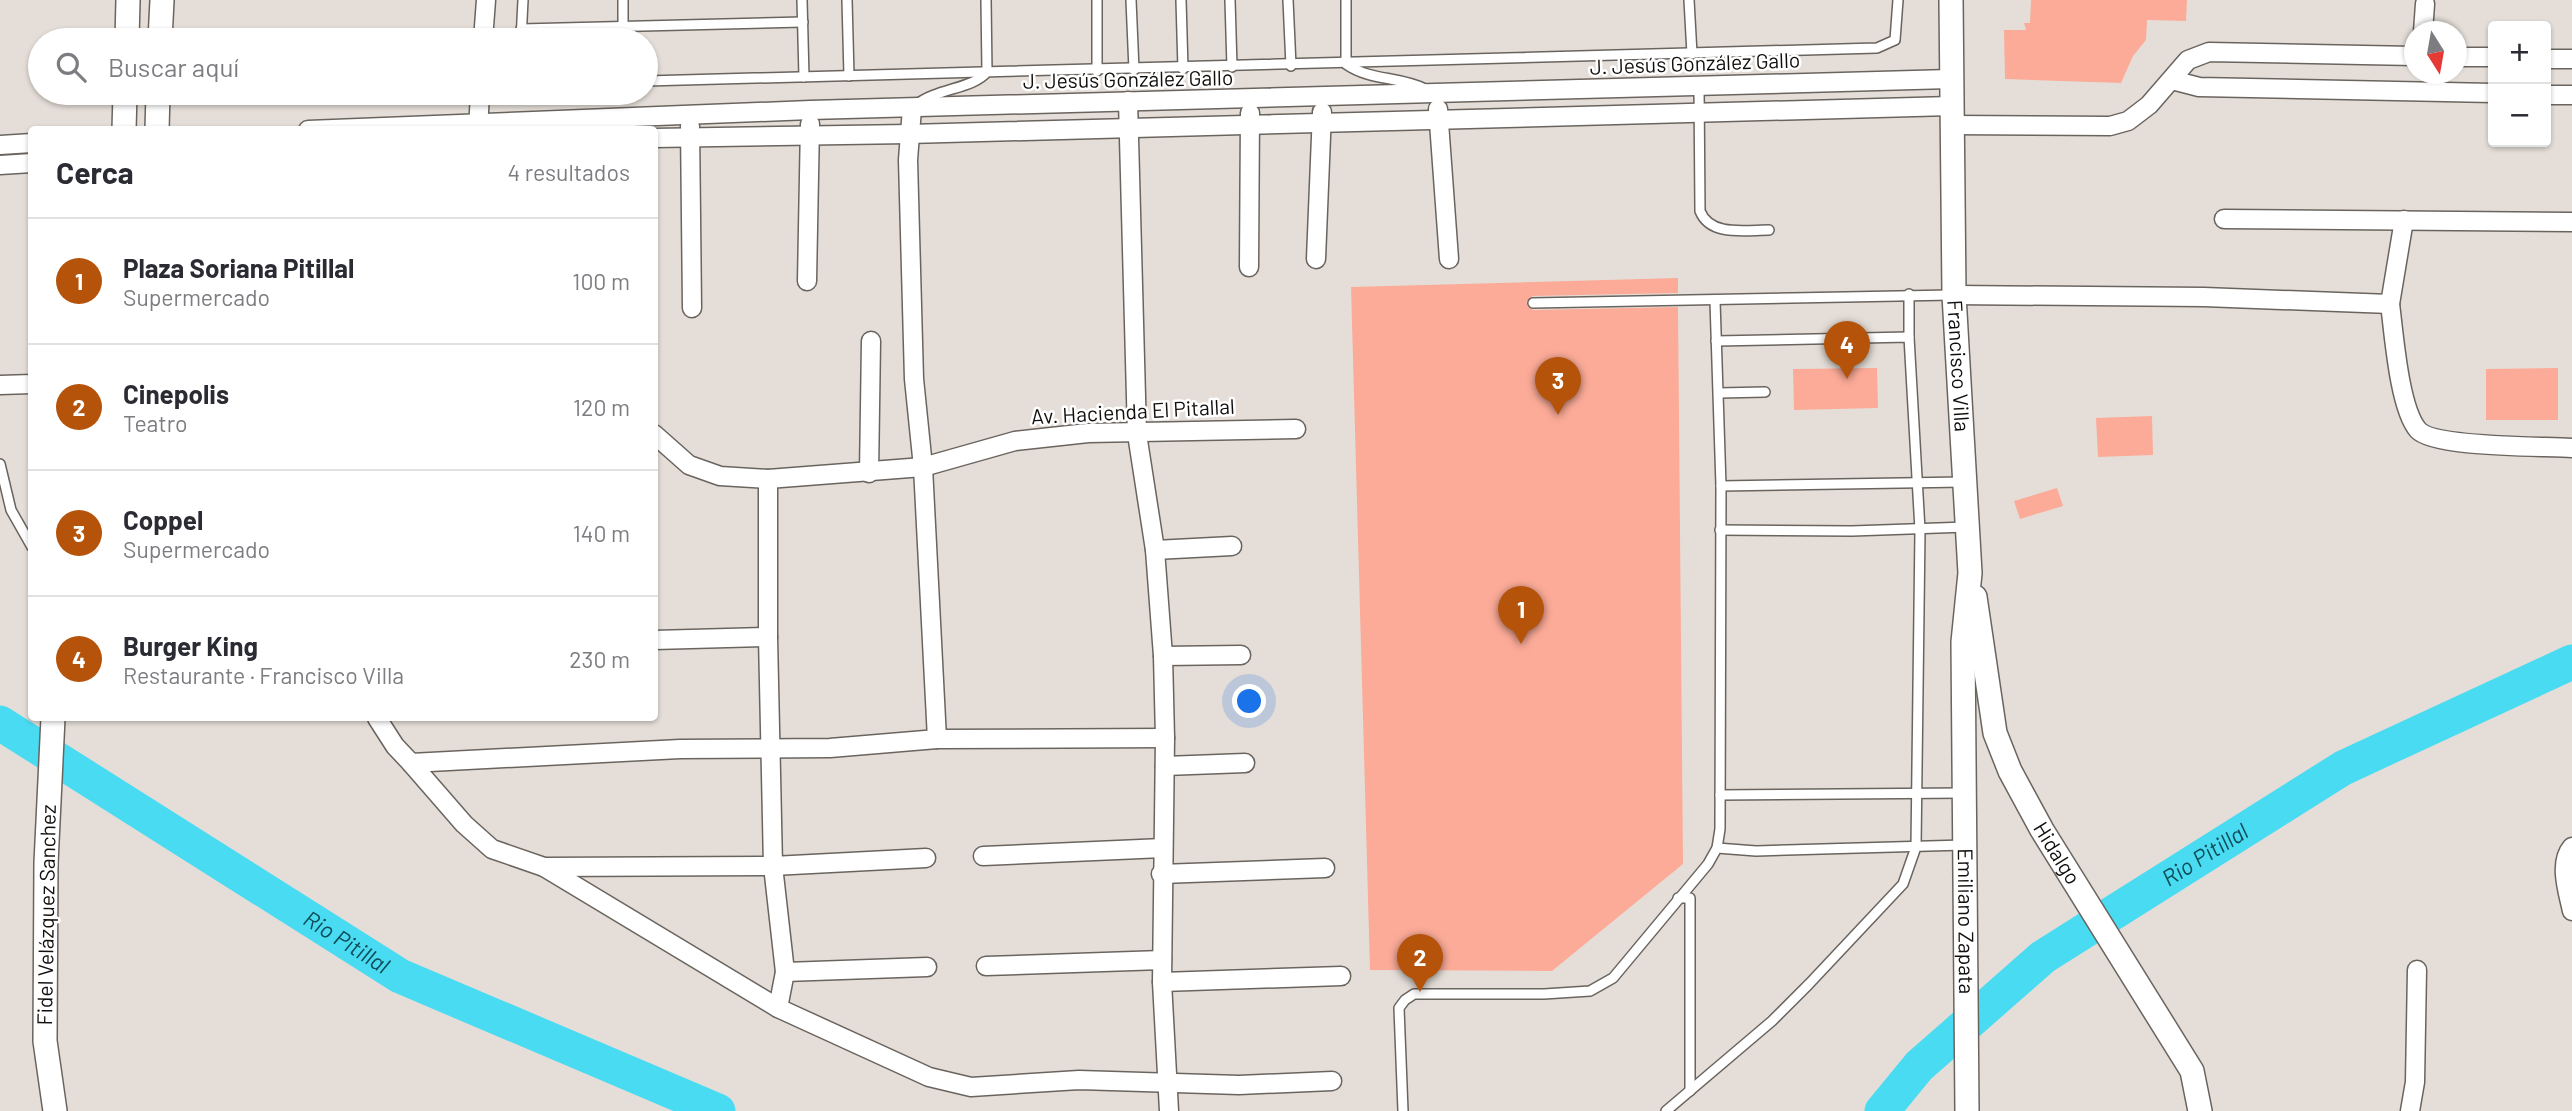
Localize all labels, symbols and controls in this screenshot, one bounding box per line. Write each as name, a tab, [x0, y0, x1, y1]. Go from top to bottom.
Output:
north arrow	[2404, 21, 2467, 84]
map controls	[2488, 21, 2551, 147]
button: +	[2488, 21, 2551, 84]
search box	[28, 28, 658, 105]
street label: J. Jesús González Gallo	[1589, 46, 1801, 79]
icon: search	[52, 48, 90, 86]
text: Buscar aquí	[108, 51, 239, 82]
street label: J. Jesús González Gallo	[1023, 64, 1233, 93]
button: −	[2488, 84, 2551, 147]
text: Cerca	[56, 154, 134, 190]
text: 4 resultados	[507, 158, 630, 186]
text: Plaza Soriana Pitillal	[123, 252, 354, 283]
text: 1	[75, 267, 83, 295]
text: 100 m	[572, 267, 630, 295]
text: Supermercado	[123, 283, 270, 311]
street label: Francisco Villa	[1943, 299, 1976, 433]
pin: 4	[1824, 321, 1870, 379]
pin: 3	[1535, 357, 1581, 415]
text: Cinepolis	[123, 378, 229, 409]
text: 2	[73, 393, 85, 421]
text: 120 m	[573, 393, 630, 421]
street label: Av. Hacienda El Pitallal	[1030, 393, 1235, 428]
text: Teatro	[123, 409, 187, 437]
text: Coppel	[123, 504, 203, 535]
text: 3	[73, 519, 85, 547]
text: 140 m	[573, 519, 630, 547]
text: Supermercado	[123, 535, 270, 563]
pin: 1	[1498, 586, 1544, 644]
text: Burger King	[123, 630, 258, 661]
text: 4	[72, 645, 86, 673]
text: 230 m	[569, 645, 630, 673]
text: Restaurante · Francisco Villa	[123, 661, 404, 689]
your location	[1232, 684, 1266, 718]
street label: Fidel Velázquez Sanchez	[31, 804, 60, 1026]
water label: Rio Pitillal	[2156, 816, 2253, 892]
street label: Hidalgo	[2029, 817, 2087, 888]
street label: Emiliano Zapata	[1954, 848, 1980, 994]
water label: Rio Pitillal	[299, 904, 395, 979]
pin: 2	[1397, 934, 1443, 992]

